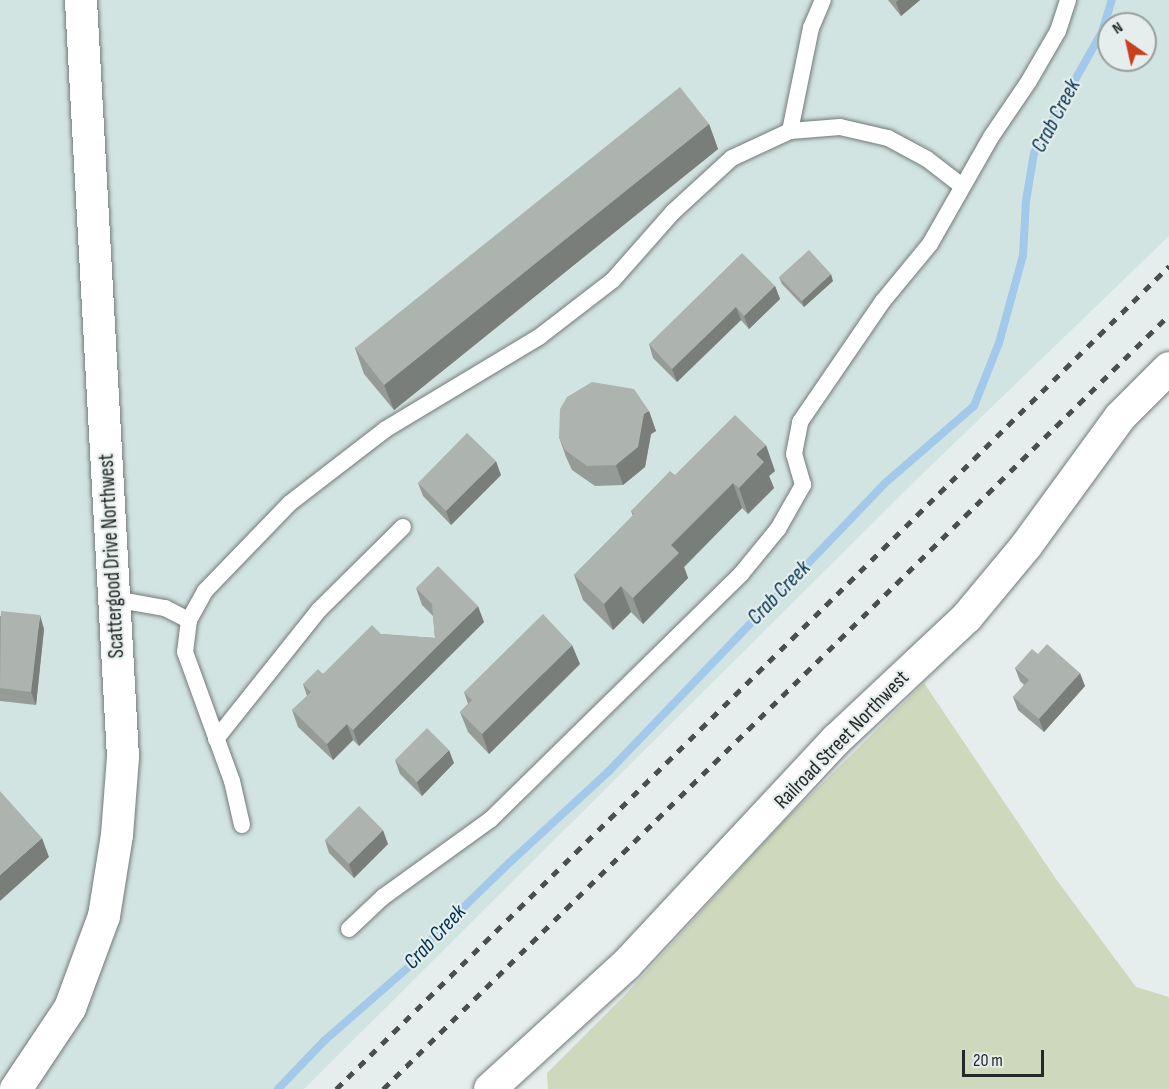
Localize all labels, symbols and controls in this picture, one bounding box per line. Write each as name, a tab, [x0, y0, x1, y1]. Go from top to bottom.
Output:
north arrow	[1097, 12, 1157, 72]
text: N	[1109, 18, 1127, 39]
water label: Crab Creek	[1026, 75, 1086, 157]
street label: Scattergood Drive Northwest	[94, 453, 130, 659]
water label: Crab Creek	[742, 555, 816, 631]
street label: Railroad Street Northwest	[769, 666, 915, 814]
water label: Crab Creek	[398, 899, 472, 975]
scale bar	[965, 1038, 1048, 1076]
text: 20 m	[973, 1050, 1003, 1071]

